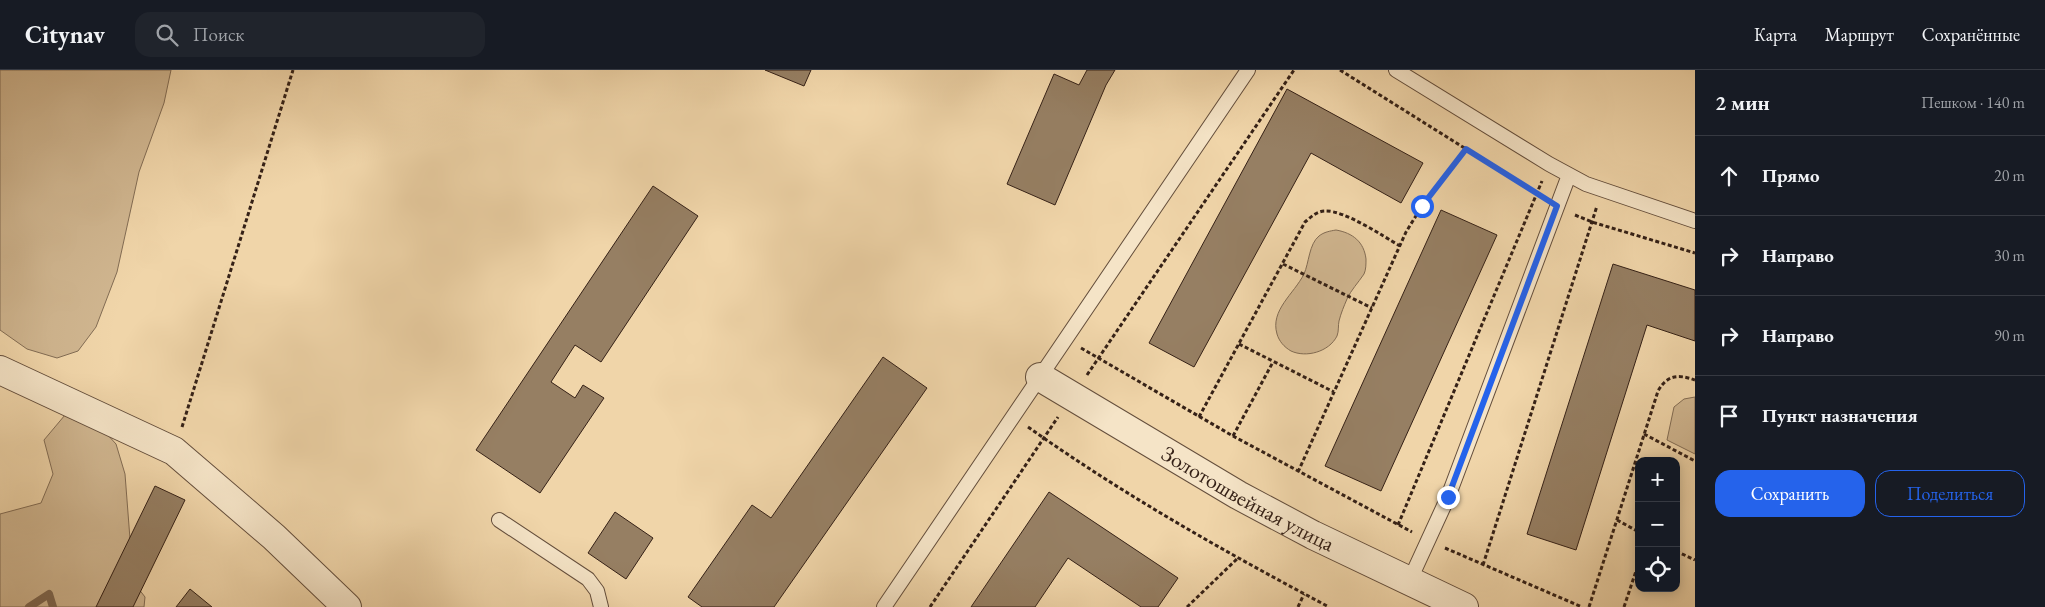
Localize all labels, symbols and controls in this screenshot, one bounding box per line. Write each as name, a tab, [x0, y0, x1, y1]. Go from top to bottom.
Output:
search box	[135, 12, 485, 57]
text: Citynav	[25, 19, 105, 50]
icon: search	[153, 21, 181, 49]
text: Поиск	[193, 22, 244, 47]
text: Карта	[1754, 23, 1797, 46]
text: Маршрут	[1825, 23, 1894, 46]
text: Сохранённые	[1922, 23, 2020, 46]
text: 2 мин	[1715, 89, 1770, 116]
text: Пешком · 140 m	[1921, 92, 2025, 113]
icon: ahead	[1715, 162, 1743, 190]
text: Прямо	[1762, 163, 1820, 188]
text: 20 m	[1994, 165, 2025, 186]
route start	[1411, 195, 1434, 218]
icon: right	[1715, 242, 1743, 270]
text: Направо	[1762, 243, 1834, 268]
text: 30 m	[1994, 245, 2025, 266]
icon: right	[1715, 322, 1743, 350]
text: Направо	[1762, 323, 1834, 348]
text: 90 m	[1994, 325, 2025, 346]
icon: arrive	[1715, 402, 1743, 430]
text: Пункт назначения	[1762, 403, 1918, 428]
street label: Золотошвейная улица	[1156, 438, 1340, 558]
map controls	[1635, 457, 1680, 592]
button: +	[1635, 457, 1680, 502]
button: Сохранить	[1715, 470, 1865, 517]
button: Поделиться	[1875, 470, 2025, 517]
route end	[1437, 486, 1460, 509]
button: −	[1635, 502, 1680, 547]
button: locate	[1635, 547, 1680, 592]

